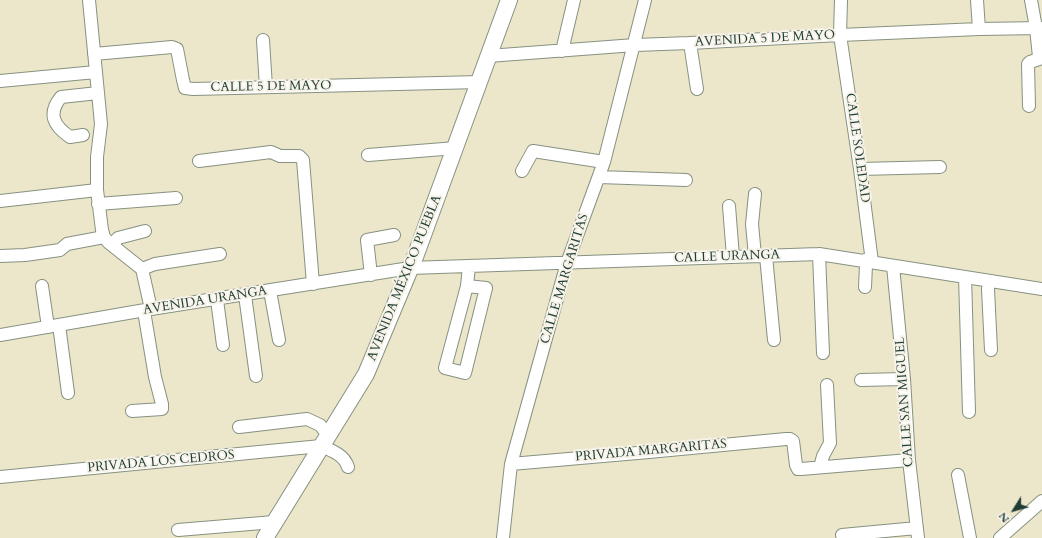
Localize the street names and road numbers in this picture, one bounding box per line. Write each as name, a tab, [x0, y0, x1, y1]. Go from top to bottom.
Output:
street label: AVENIDA 5 DE MAYO	[695, 28, 835, 50]
street label: CALLE 5 DE MAYO	[210, 78, 332, 96]
street label: CALLE SOLEDAD	[842, 92, 872, 204]
street label: AVENIDA MÉXICO PUEBLA	[365, 193, 445, 363]
street label: CALLE MARGARITAS	[538, 212, 592, 346]
street label: CALLE URANGA	[674, 247, 780, 267]
street label: AVENIDA URANGA	[142, 284, 268, 318]
street label: CALLE SAN MIGUEL	[893, 336, 917, 468]
street label: PRIVADA MARGARITAS	[575, 437, 727, 465]
street label: PRIVADA LOS CEDROS	[87, 448, 235, 476]

